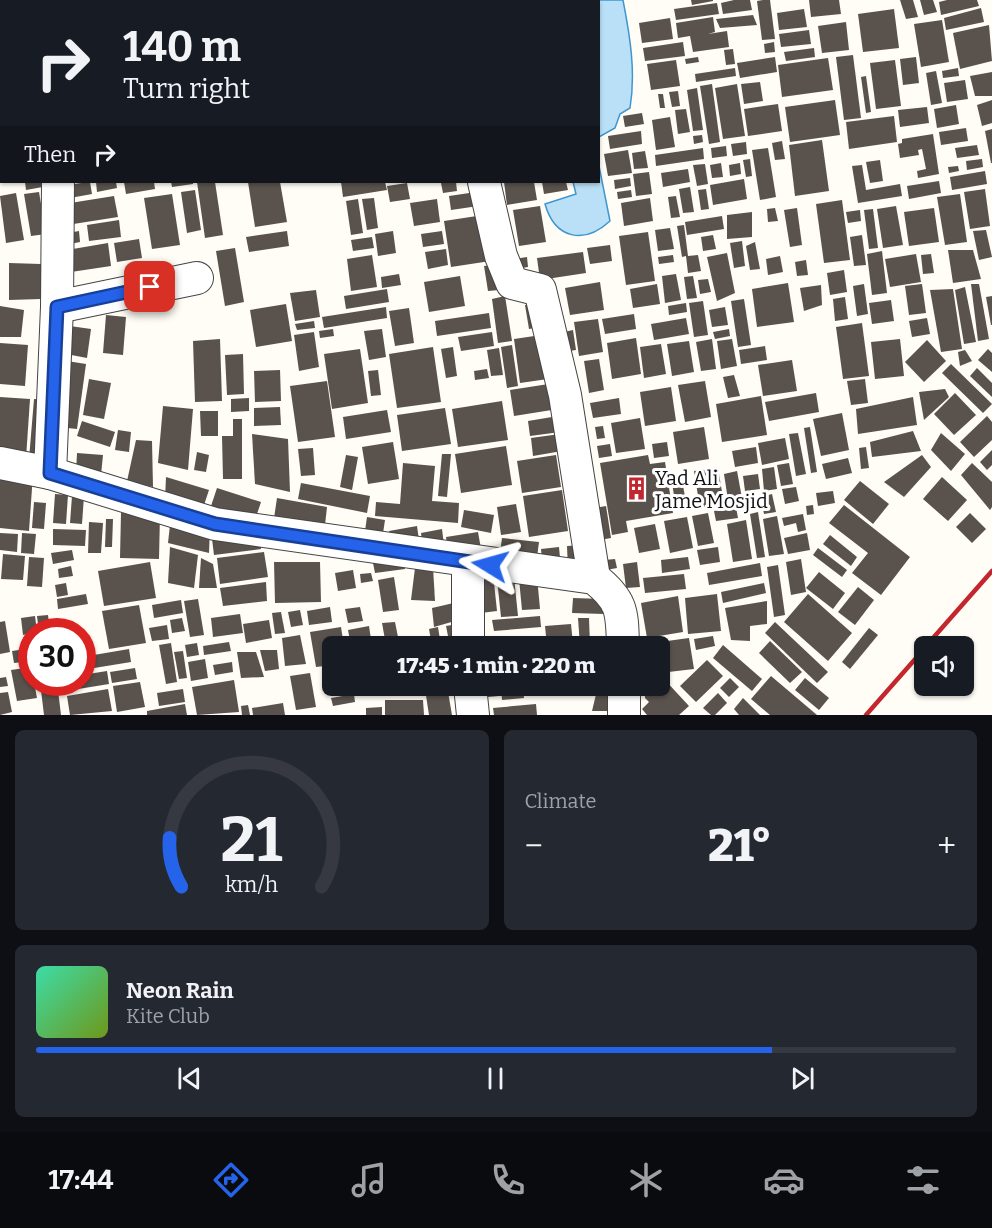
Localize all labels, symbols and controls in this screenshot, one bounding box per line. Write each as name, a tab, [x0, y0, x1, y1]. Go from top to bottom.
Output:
text: 140 m	[123, 22, 241, 72]
icon: right	[24, 24, 102, 102]
text: Turn right	[123, 73, 250, 105]
icon: right	[88, 138, 121, 171]
text: Then	[24, 141, 76, 168]
pin	[124, 261, 175, 312]
icon: arrive	[133, 270, 166, 303]
place label: Yad Ali Jame Mosjid	[654, 466, 768, 514]
building icon: Yad Ali Jame Mosjid	[624, 476, 650, 502]
position arrow	[458, 533, 522, 597]
speed limit sign: 30	[18, 618, 96, 696]
map controls	[914, 636, 974, 696]
button: sound	[914, 636, 974, 696]
text: 17:45 · 1 min · 220 m	[397, 652, 595, 679]
text: Climate	[525, 789, 596, 813]
text: 21	[221, 803, 283, 878]
text: 21°	[708, 819, 772, 873]
text: −	[525, 826, 543, 866]
text: +	[937, 826, 956, 866]
text: km/h	[225, 872, 278, 898]
text: Neon Rain	[126, 977, 234, 1004]
text: Kite Club	[126, 1004, 210, 1028]
icon: previous	[173, 1062, 206, 1095]
icon: pause	[479, 1062, 512, 1095]
icon: next	[786, 1062, 819, 1095]
icon: directions	[210, 1159, 252, 1201]
icon: music	[348, 1159, 390, 1201]
icon: phone	[487, 1159, 529, 1201]
icon: climate	[625, 1159, 667, 1201]
icon: car	[763, 1159, 805, 1201]
icon: filters	[902, 1159, 944, 1201]
text: 17:44	[48, 1164, 114, 1196]

